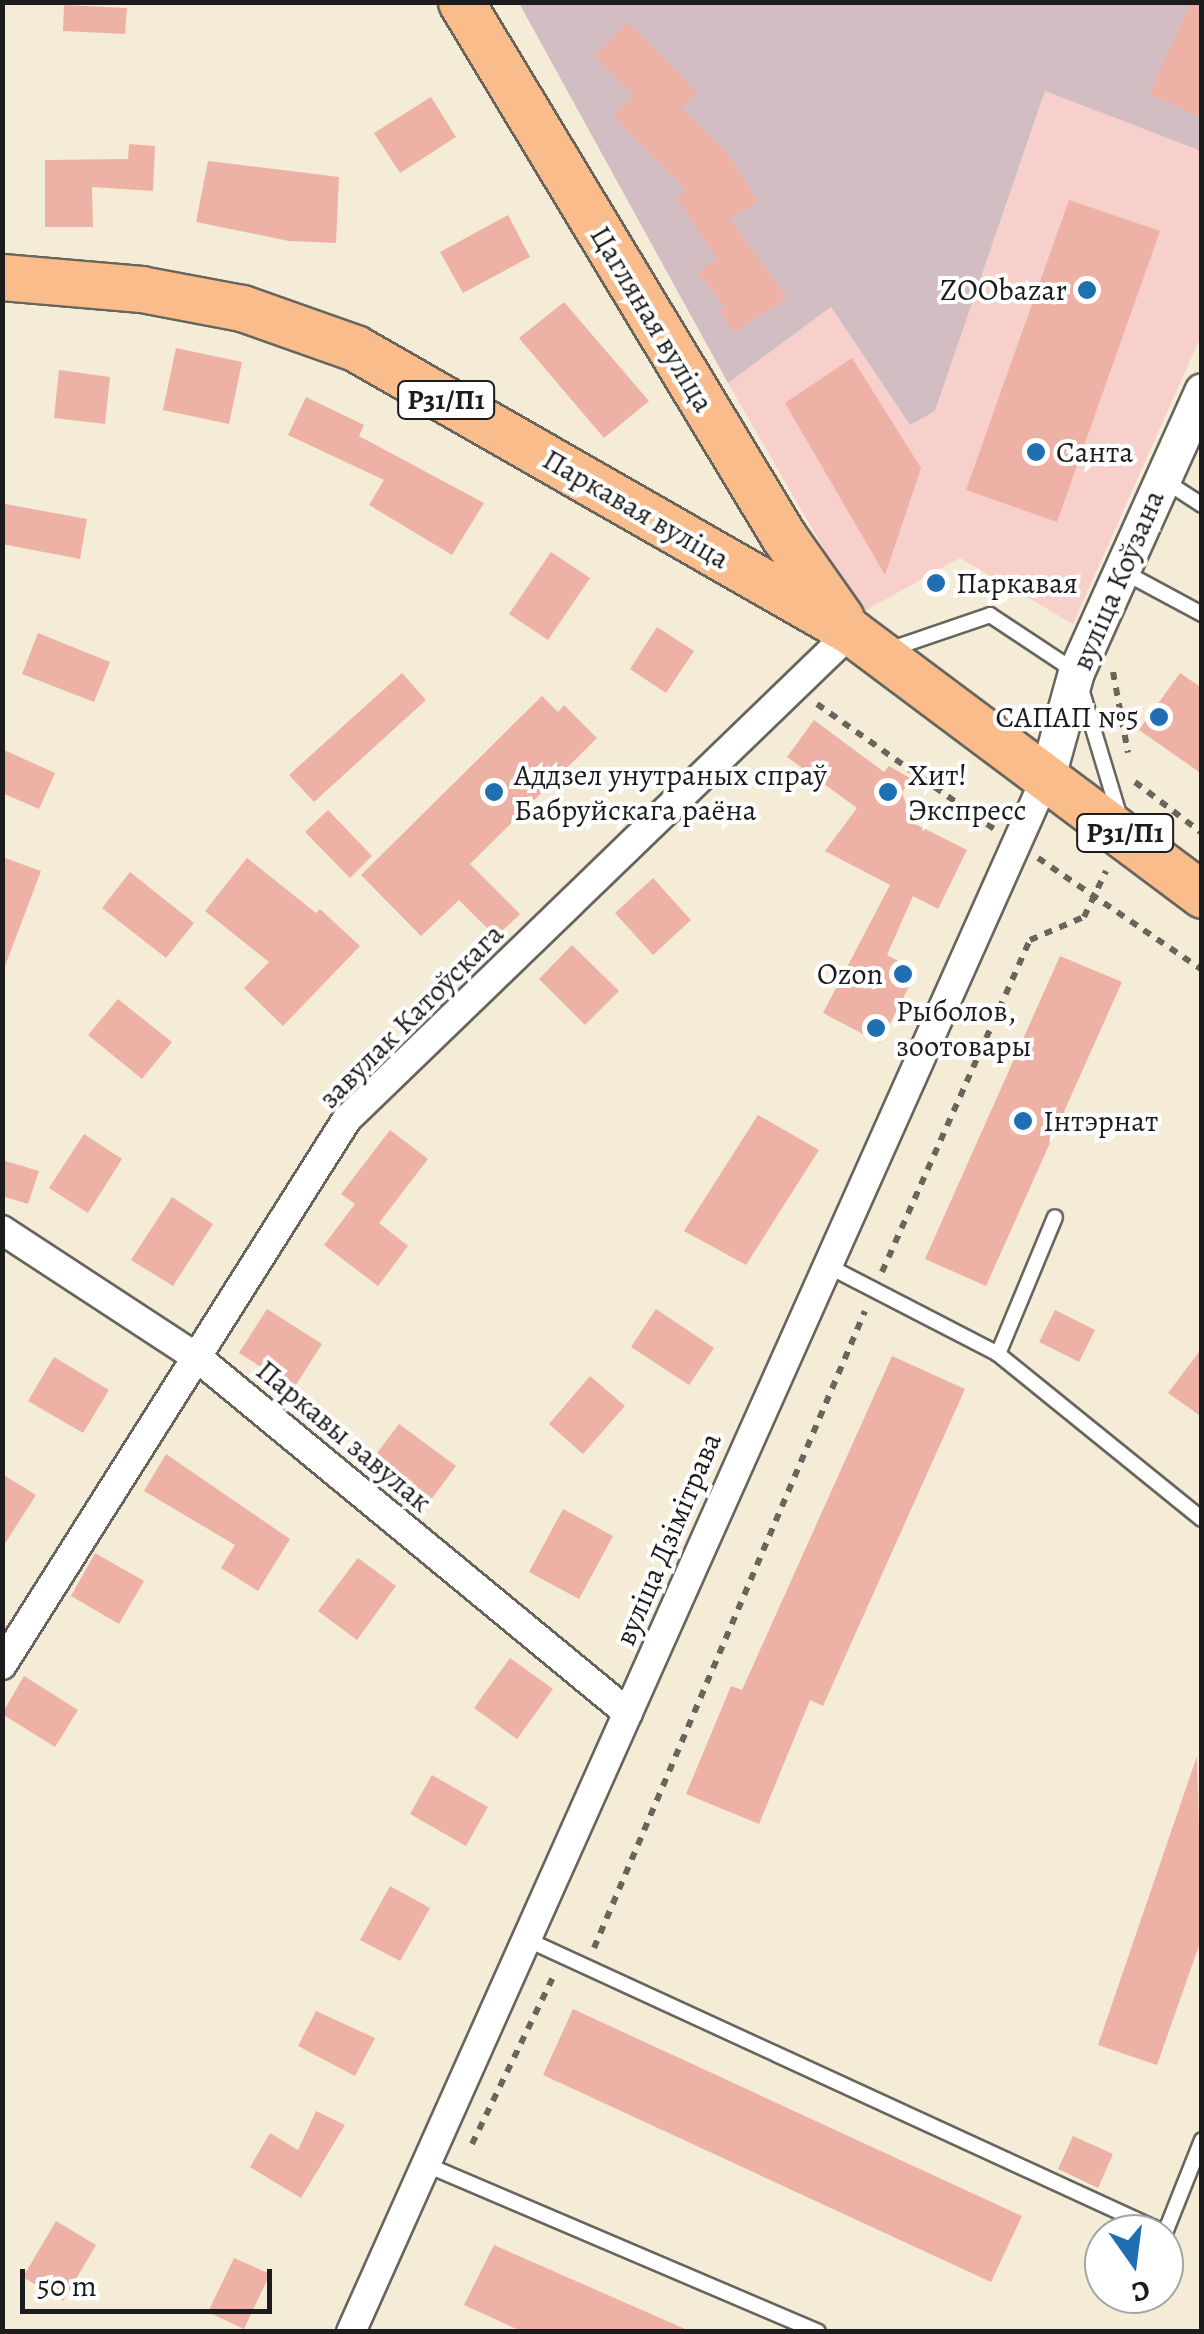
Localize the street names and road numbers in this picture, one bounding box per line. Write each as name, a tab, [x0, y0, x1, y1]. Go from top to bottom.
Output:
street label: Цагляная вуліца	[582, 220, 722, 418]
road number: Р31/П1	[396, 377, 496, 423]
street label: Паркавая вуліца	[536, 441, 736, 577]
street label: вуліца Коўзана	[1064, 485, 1172, 675]
road number: Р31/П1	[1075, 810, 1175, 856]
street label: завулак Катоўскага	[311, 916, 511, 1116]
street label: Паркавы завулак	[249, 1352, 439, 1520]
street label: вуліца Дзімітрава	[607, 1427, 729, 1651]

